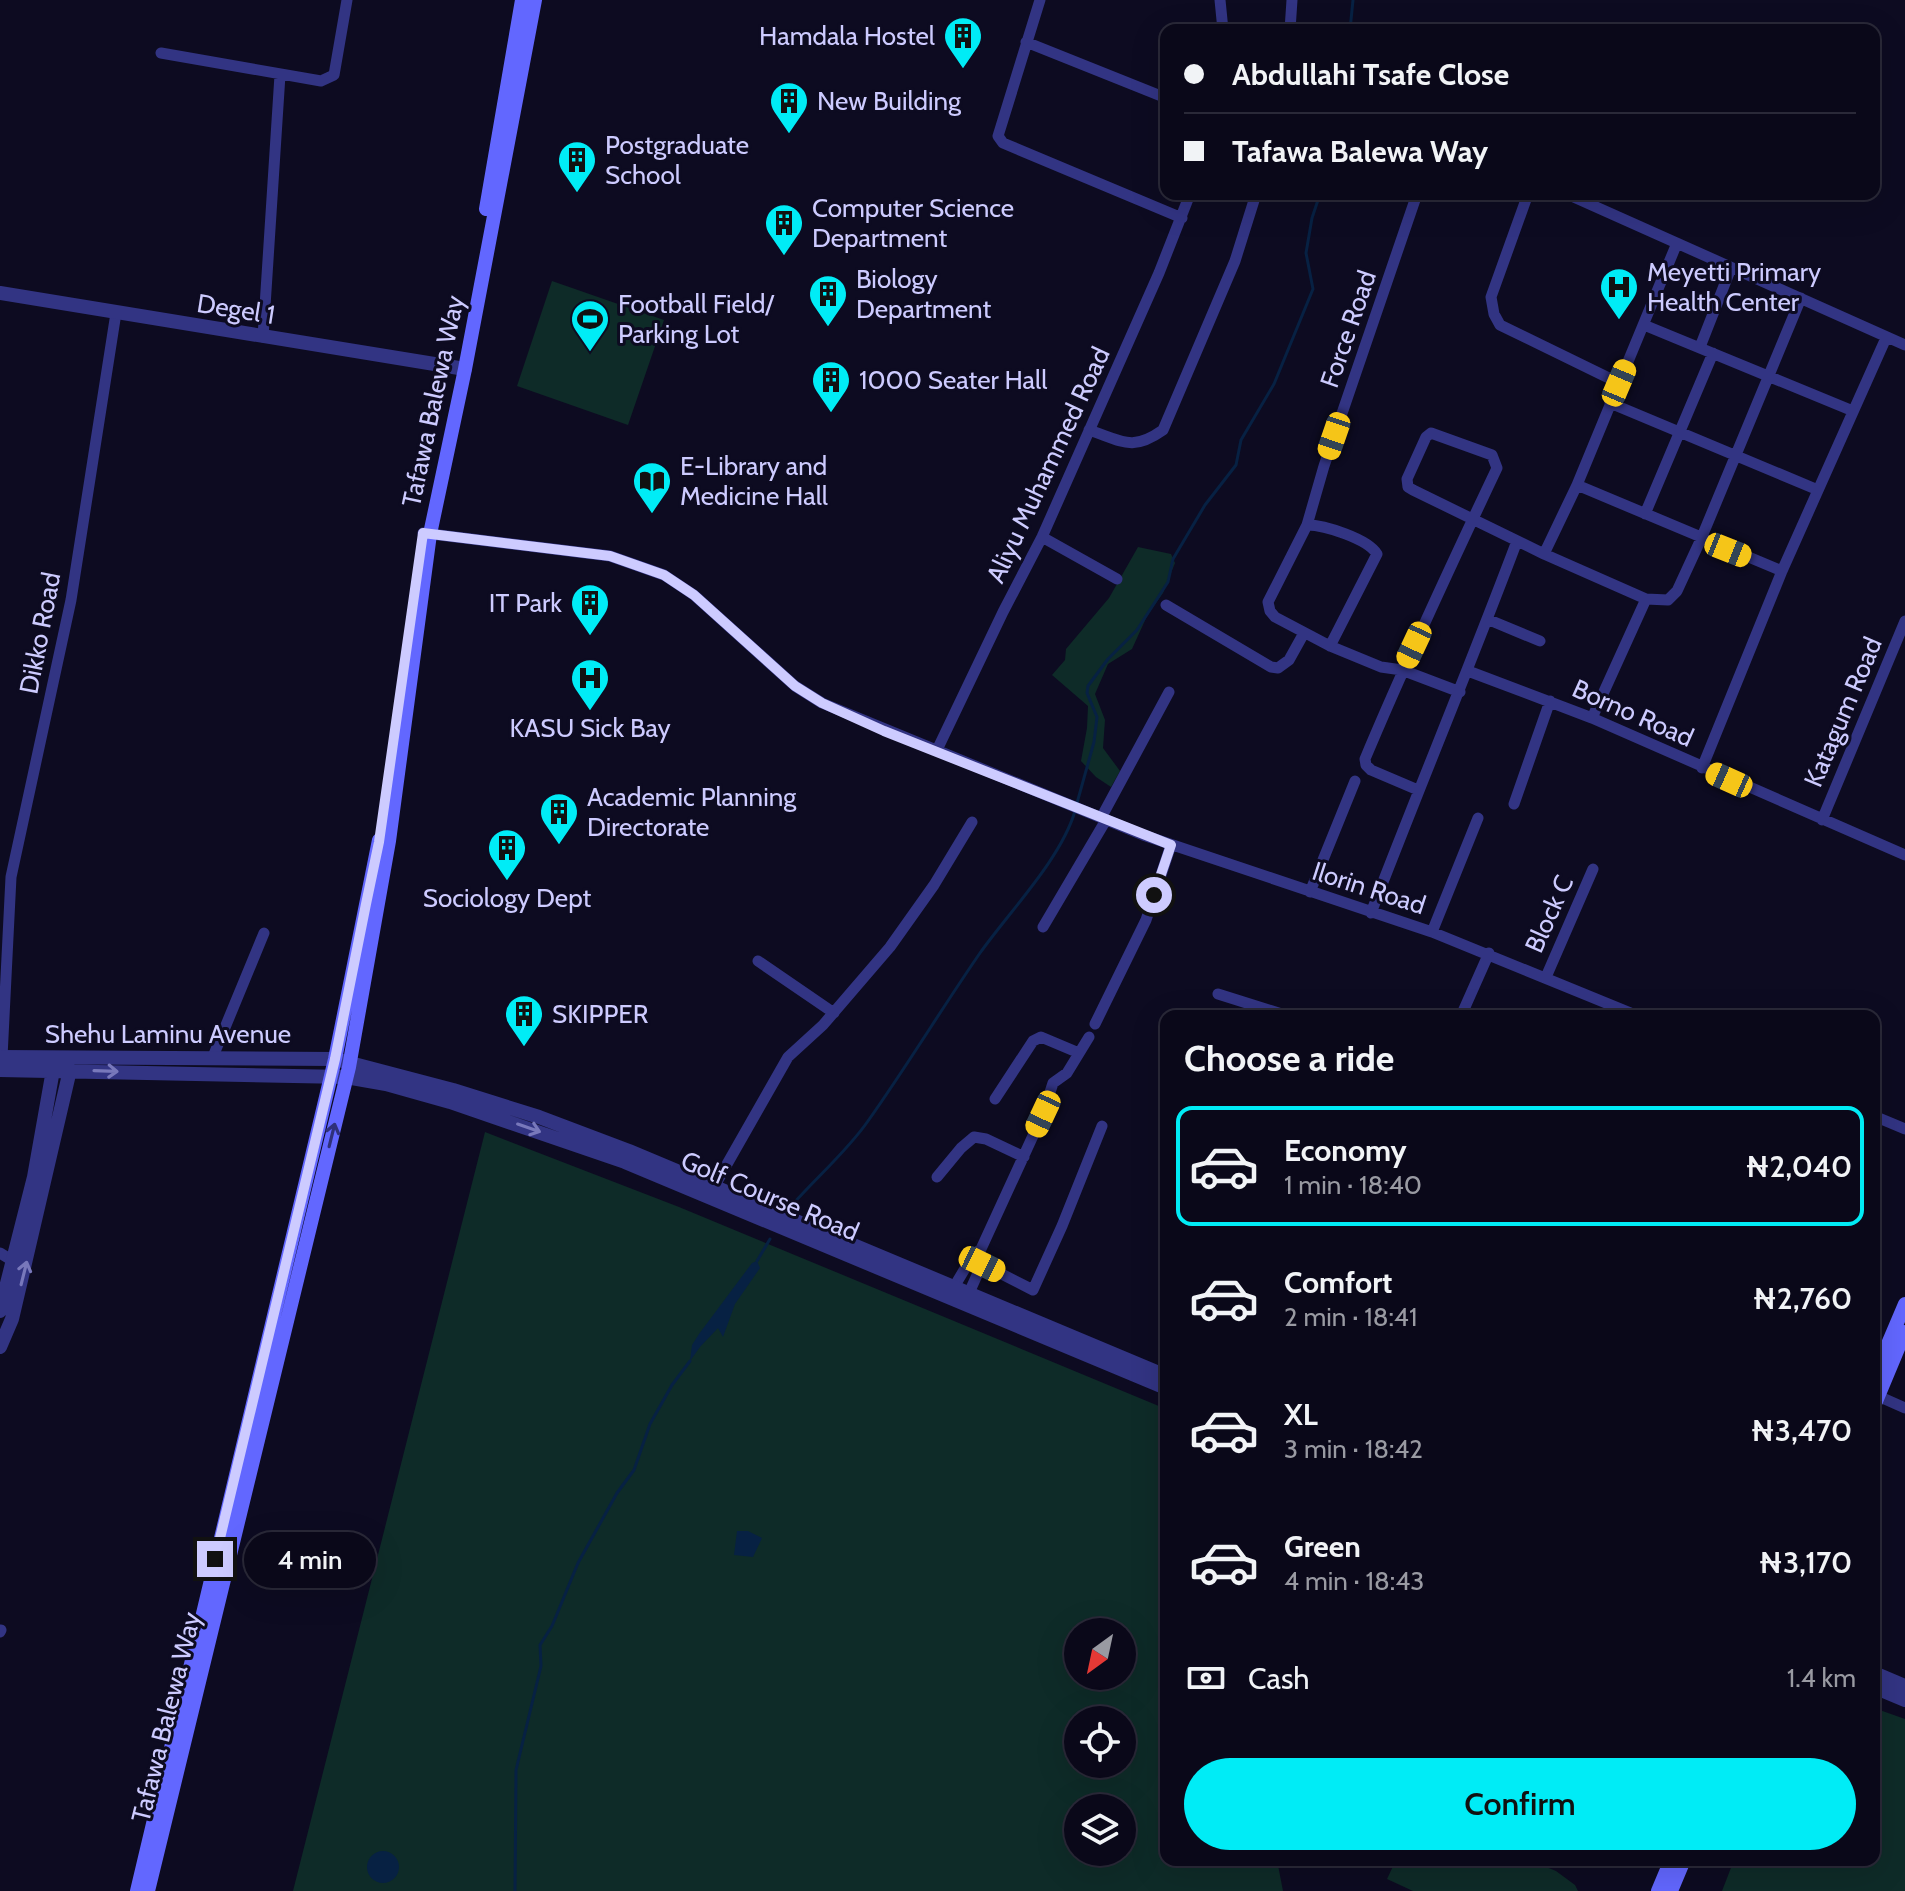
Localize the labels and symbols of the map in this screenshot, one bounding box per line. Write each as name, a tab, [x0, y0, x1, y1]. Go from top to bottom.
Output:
building icon: Hamdala Hostel	[942, 15, 984, 70]
place label: Hamdala Hostel	[759, 20, 935, 52]
building icon: New Building	[768, 80, 810, 135]
place label: New Building	[817, 85, 962, 117]
place label: Postgraduate School	[605, 129, 749, 191]
building icon: Postgraduate School	[556, 139, 598, 194]
place label: Computer Science Department	[812, 192, 1014, 254]
building icon: Computer Science Department	[763, 202, 805, 257]
place label: Meyetti Primary Health Center	[1647, 256, 1821, 318]
place label: Biology Department	[856, 263, 991, 325]
street label: Force Road	[1313, 266, 1383, 392]
hospital icon: Meyetti Primary Health Center	[1598, 266, 1640, 321]
building icon: Biology Department	[807, 273, 849, 328]
street label: Degel 1	[195, 287, 277, 331]
place label: Football Field/ Parking Lot	[618, 288, 775, 350]
street label: Tafawa Balewa Way	[395, 292, 471, 510]
sports icon: Football Field/ Parking Lot	[569, 298, 611, 353]
street label: Aliyu Muhammed Road	[979, 342, 1117, 588]
car	[1599, 356, 1639, 410]
building icon: 1000 Seater Hall	[810, 359, 852, 414]
place label: 1000 Seater Hall	[859, 364, 1047, 396]
car	[1315, 409, 1353, 463]
place label: E-Library and Medicine Hall	[680, 450, 828, 512]
library icon: E-Library and Medicine Hall	[631, 460, 673, 515]
car	[1701, 530, 1755, 570]
street label: Dikko Road	[13, 569, 67, 697]
building icon: IT Park	[569, 582, 611, 637]
place label: IT Park	[489, 587, 562, 619]
car	[1393, 618, 1435, 672]
street label: Katagum Road	[1797, 632, 1889, 792]
hospital icon: KASU Sick Bay	[569, 657, 611, 712]
street label: Borno Road	[1568, 672, 1698, 754]
place label: KASU Sick Bay	[509, 712, 671, 744]
car	[1702, 759, 1756, 801]
place label: Academic Planning Directorate	[587, 781, 797, 843]
building icon: Academic Planning Directorate	[538, 791, 580, 846]
building icon: Sociology Dept	[486, 827, 528, 882]
street label: Ilorin Road	[1308, 855, 1430, 921]
street label: Block C	[1518, 870, 1580, 958]
route start	[1136, 877, 1172, 913]
place label: Sociology Dept	[423, 882, 591, 914]
building icon: SKIPPER	[503, 993, 545, 1048]
place label: SKIPPER	[552, 998, 649, 1030]
street label: Shehu Laminu Avenue	[45, 1018, 291, 1050]
one-way arrow	[92, 1064, 119, 1079]
car	[1022, 1087, 1064, 1141]
one-way arrow	[516, 1122, 541, 1137]
one-way arrow	[325, 1123, 340, 1148]
street label: Golf Course Road	[676, 1144, 864, 1248]
car	[955, 1243, 1009, 1285]
one-way arrow	[17, 1261, 32, 1286]
callout: 4 min	[243, 1531, 375, 1587]
route end	[197, 1541, 233, 1577]
street label: Tafawa Balewa Way	[124, 1609, 208, 1825]
north arrow	[1064, 1618, 1136, 1690]

